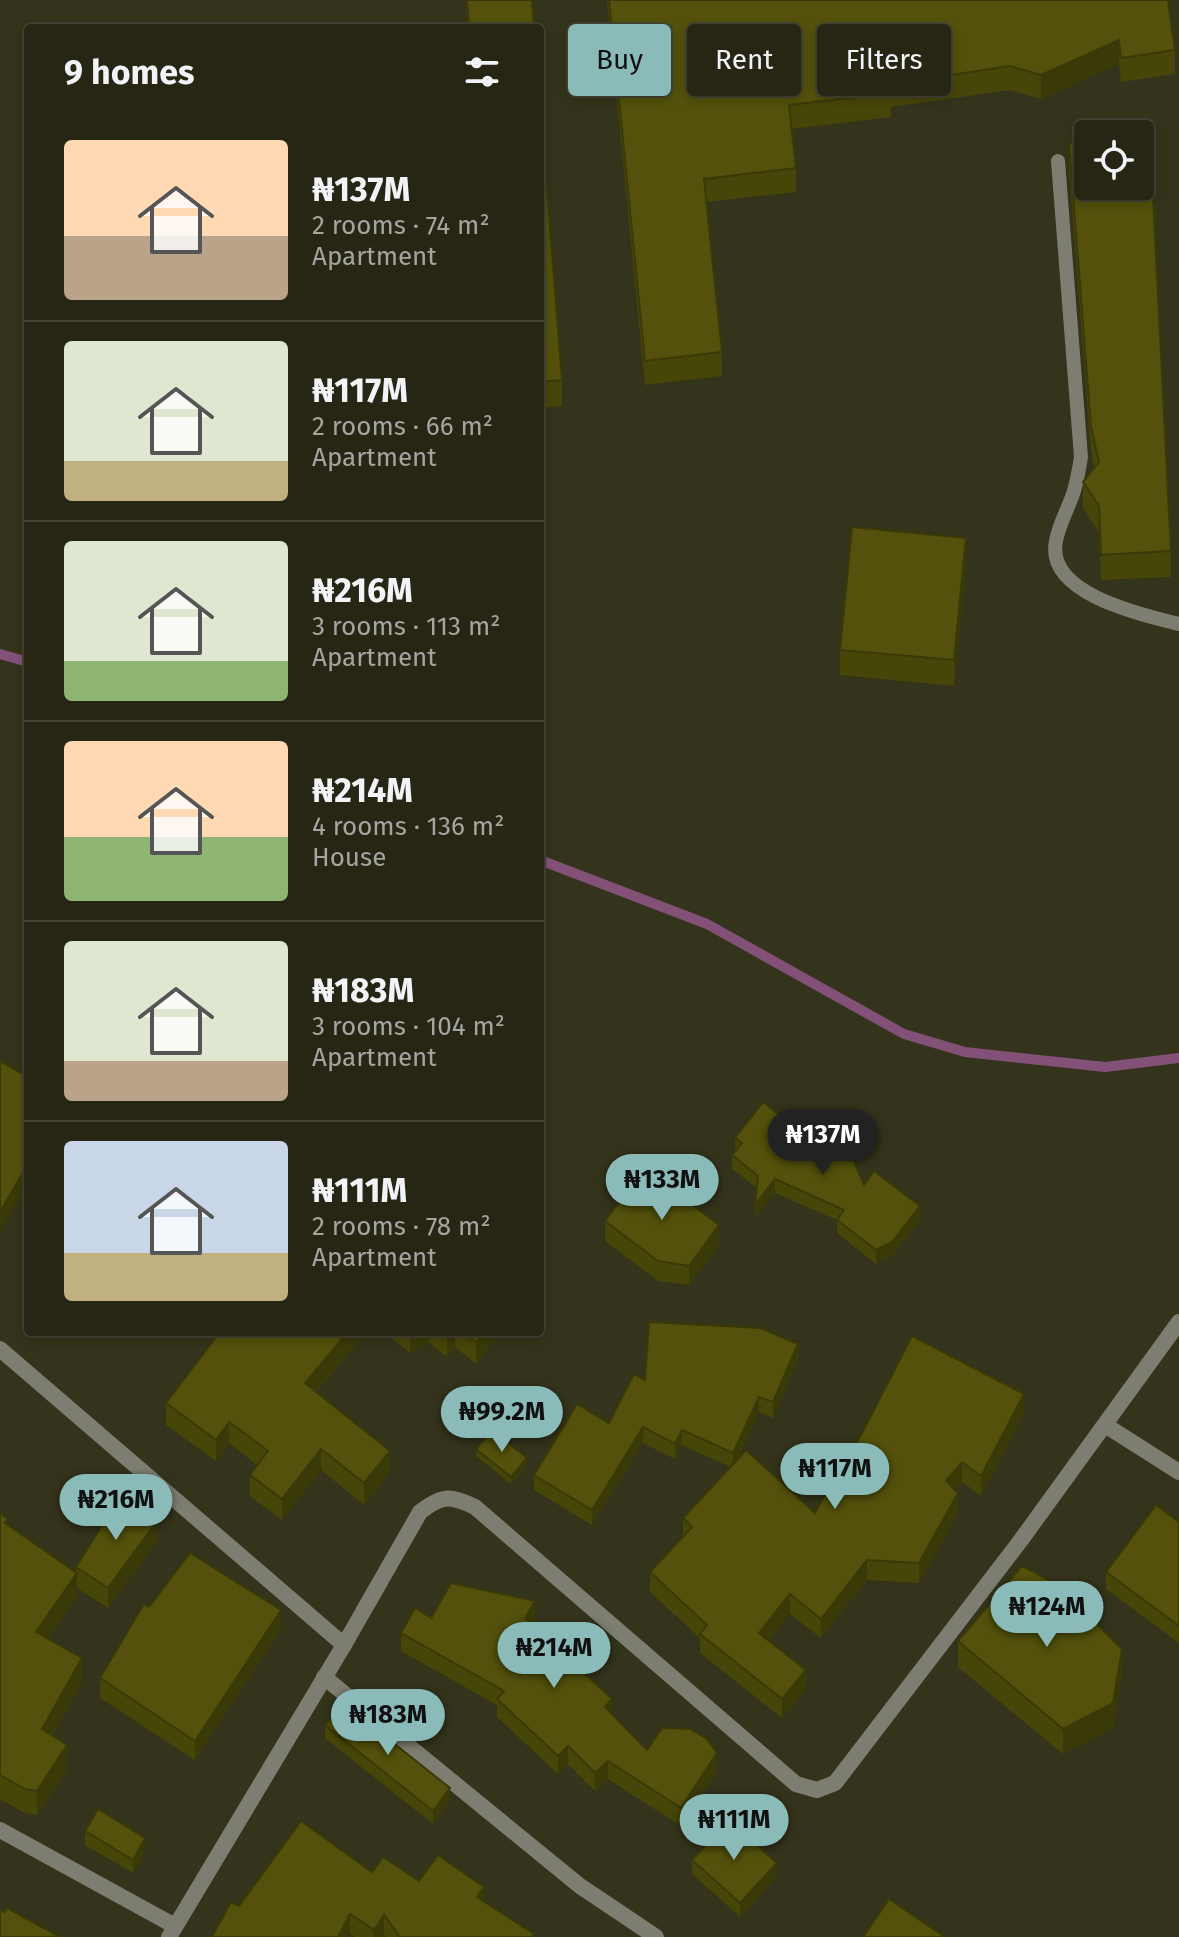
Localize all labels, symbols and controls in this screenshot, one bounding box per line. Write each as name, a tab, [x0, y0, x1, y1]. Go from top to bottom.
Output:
chip: Buy	[568, 24, 671, 96]
chip: Rent	[687, 24, 801, 96]
chip: Filters	[817, 24, 951, 96]
icon: filters	[460, 50, 504, 94]
text: 9 homes	[64, 52, 195, 93]
map controls	[1074, 120, 1154, 200]
button: locate	[1074, 120, 1154, 200]
text: ₦137M	[312, 169, 410, 210]
icon: home	[128, 172, 224, 268]
text: 2 rooms · 74 m²	[312, 210, 490, 241]
text: Apartment	[312, 241, 437, 272]
text: ₦117M	[312, 370, 408, 411]
icon: home	[128, 373, 224, 469]
text: 2 rooms · 66 m²	[312, 411, 493, 442]
text: Apartment	[312, 442, 437, 473]
text: ₦216M	[312, 570, 413, 611]
icon: home	[128, 573, 224, 669]
text: 3 rooms · 113 m²	[312, 611, 501, 642]
text: Apartment	[312, 642, 437, 673]
text: ₦214M	[312, 770, 413, 811]
icon: home	[128, 773, 224, 869]
text: 4 rooms · 136 m²	[312, 811, 504, 842]
text: House	[312, 842, 386, 873]
text: ₦183M	[312, 970, 414, 1011]
icon: home	[128, 973, 224, 1069]
text: 3 rooms · 104 m²	[312, 1011, 505, 1042]
text: Apartment	[312, 1042, 437, 1073]
pin: ₦137M	[767, 1109, 879, 1177]
text: ₦137M	[785, 1119, 861, 1150]
pin: ₦133M	[606, 1154, 718, 1222]
text: ₦133M	[624, 1164, 700, 1195]
text: ₦111M	[312, 1170, 407, 1211]
icon: home	[128, 1173, 224, 1269]
text: 2 rooms · 78 m²	[312, 1211, 491, 1242]
text: Apartment	[312, 1242, 437, 1273]
pin: ₦99.2M	[437, 1386, 567, 1454]
text: ₦99.2M	[459, 1396, 545, 1427]
pin: ₦117M	[779, 1443, 891, 1511]
text: ₦117M	[798, 1453, 872, 1484]
pin: ₦216M	[60, 1474, 172, 1542]
text: ₦216M	[77, 1484, 155, 1515]
pin: ₦124M	[991, 1581, 1103, 1649]
text: ₦124M	[1009, 1591, 1085, 1622]
pin: ₦214M	[498, 1622, 610, 1690]
text: ₦214M	[515, 1632, 593, 1663]
pin: ₦183M	[332, 1689, 444, 1757]
text: ₦183M	[349, 1699, 427, 1730]
pin: ₦111M	[678, 1794, 790, 1862]
text: ₦111M	[698, 1804, 770, 1835]

